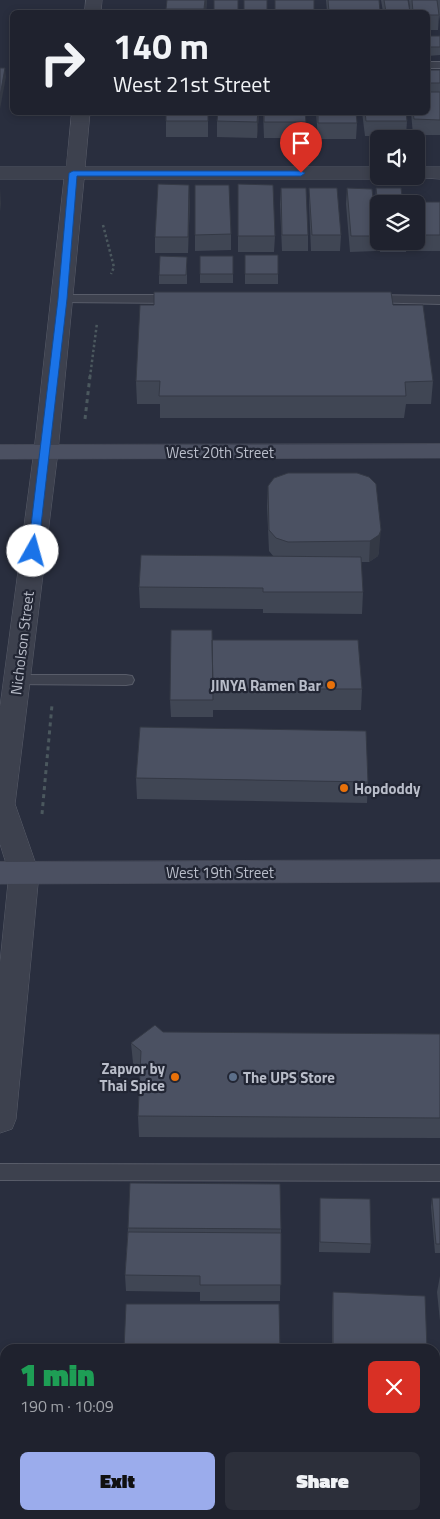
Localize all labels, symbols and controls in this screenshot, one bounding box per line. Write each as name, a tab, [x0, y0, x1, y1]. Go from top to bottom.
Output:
text: 140 m	[113, 19, 209, 73]
icon: right	[30, 30, 95, 95]
text: West 21st Street	[113, 67, 270, 101]
pin	[280, 122, 322, 173]
icon: arrive	[287, 129, 315, 157]
map controls	[370, 130, 425, 250]
button: sound	[370, 130, 425, 185]
button: layers	[370, 195, 425, 250]
street label: West 20th Street	[166, 441, 275, 464]
position arrow	[6, 524, 58, 576]
street label: Nicholson Street	[4, 589, 40, 696]
place label: JINYA Ramen Bar	[211, 674, 321, 697]
marker: JINYA Ramen Bar	[325, 679, 337, 691]
place label: Hopdoddy	[354, 777, 421, 800]
marker: Hopdoddy	[338, 782, 350, 794]
street label: West 19th Street	[166, 861, 275, 884]
place label: Zapvor by Thai Spice	[100, 1057, 165, 1097]
place label: The UPS Store	[243, 1066, 335, 1089]
marker: Zapvor by Thai Spice	[169, 1071, 181, 1083]
marker: The UPS Store	[227, 1071, 239, 1083]
text: 1 min	[20, 1352, 95, 1398]
button: close	[368, 1361, 420, 1413]
text: 190 m · 10:09	[20, 1394, 114, 1418]
button: Exit	[20, 1452, 215, 1510]
button: Share	[225, 1452, 420, 1510]

